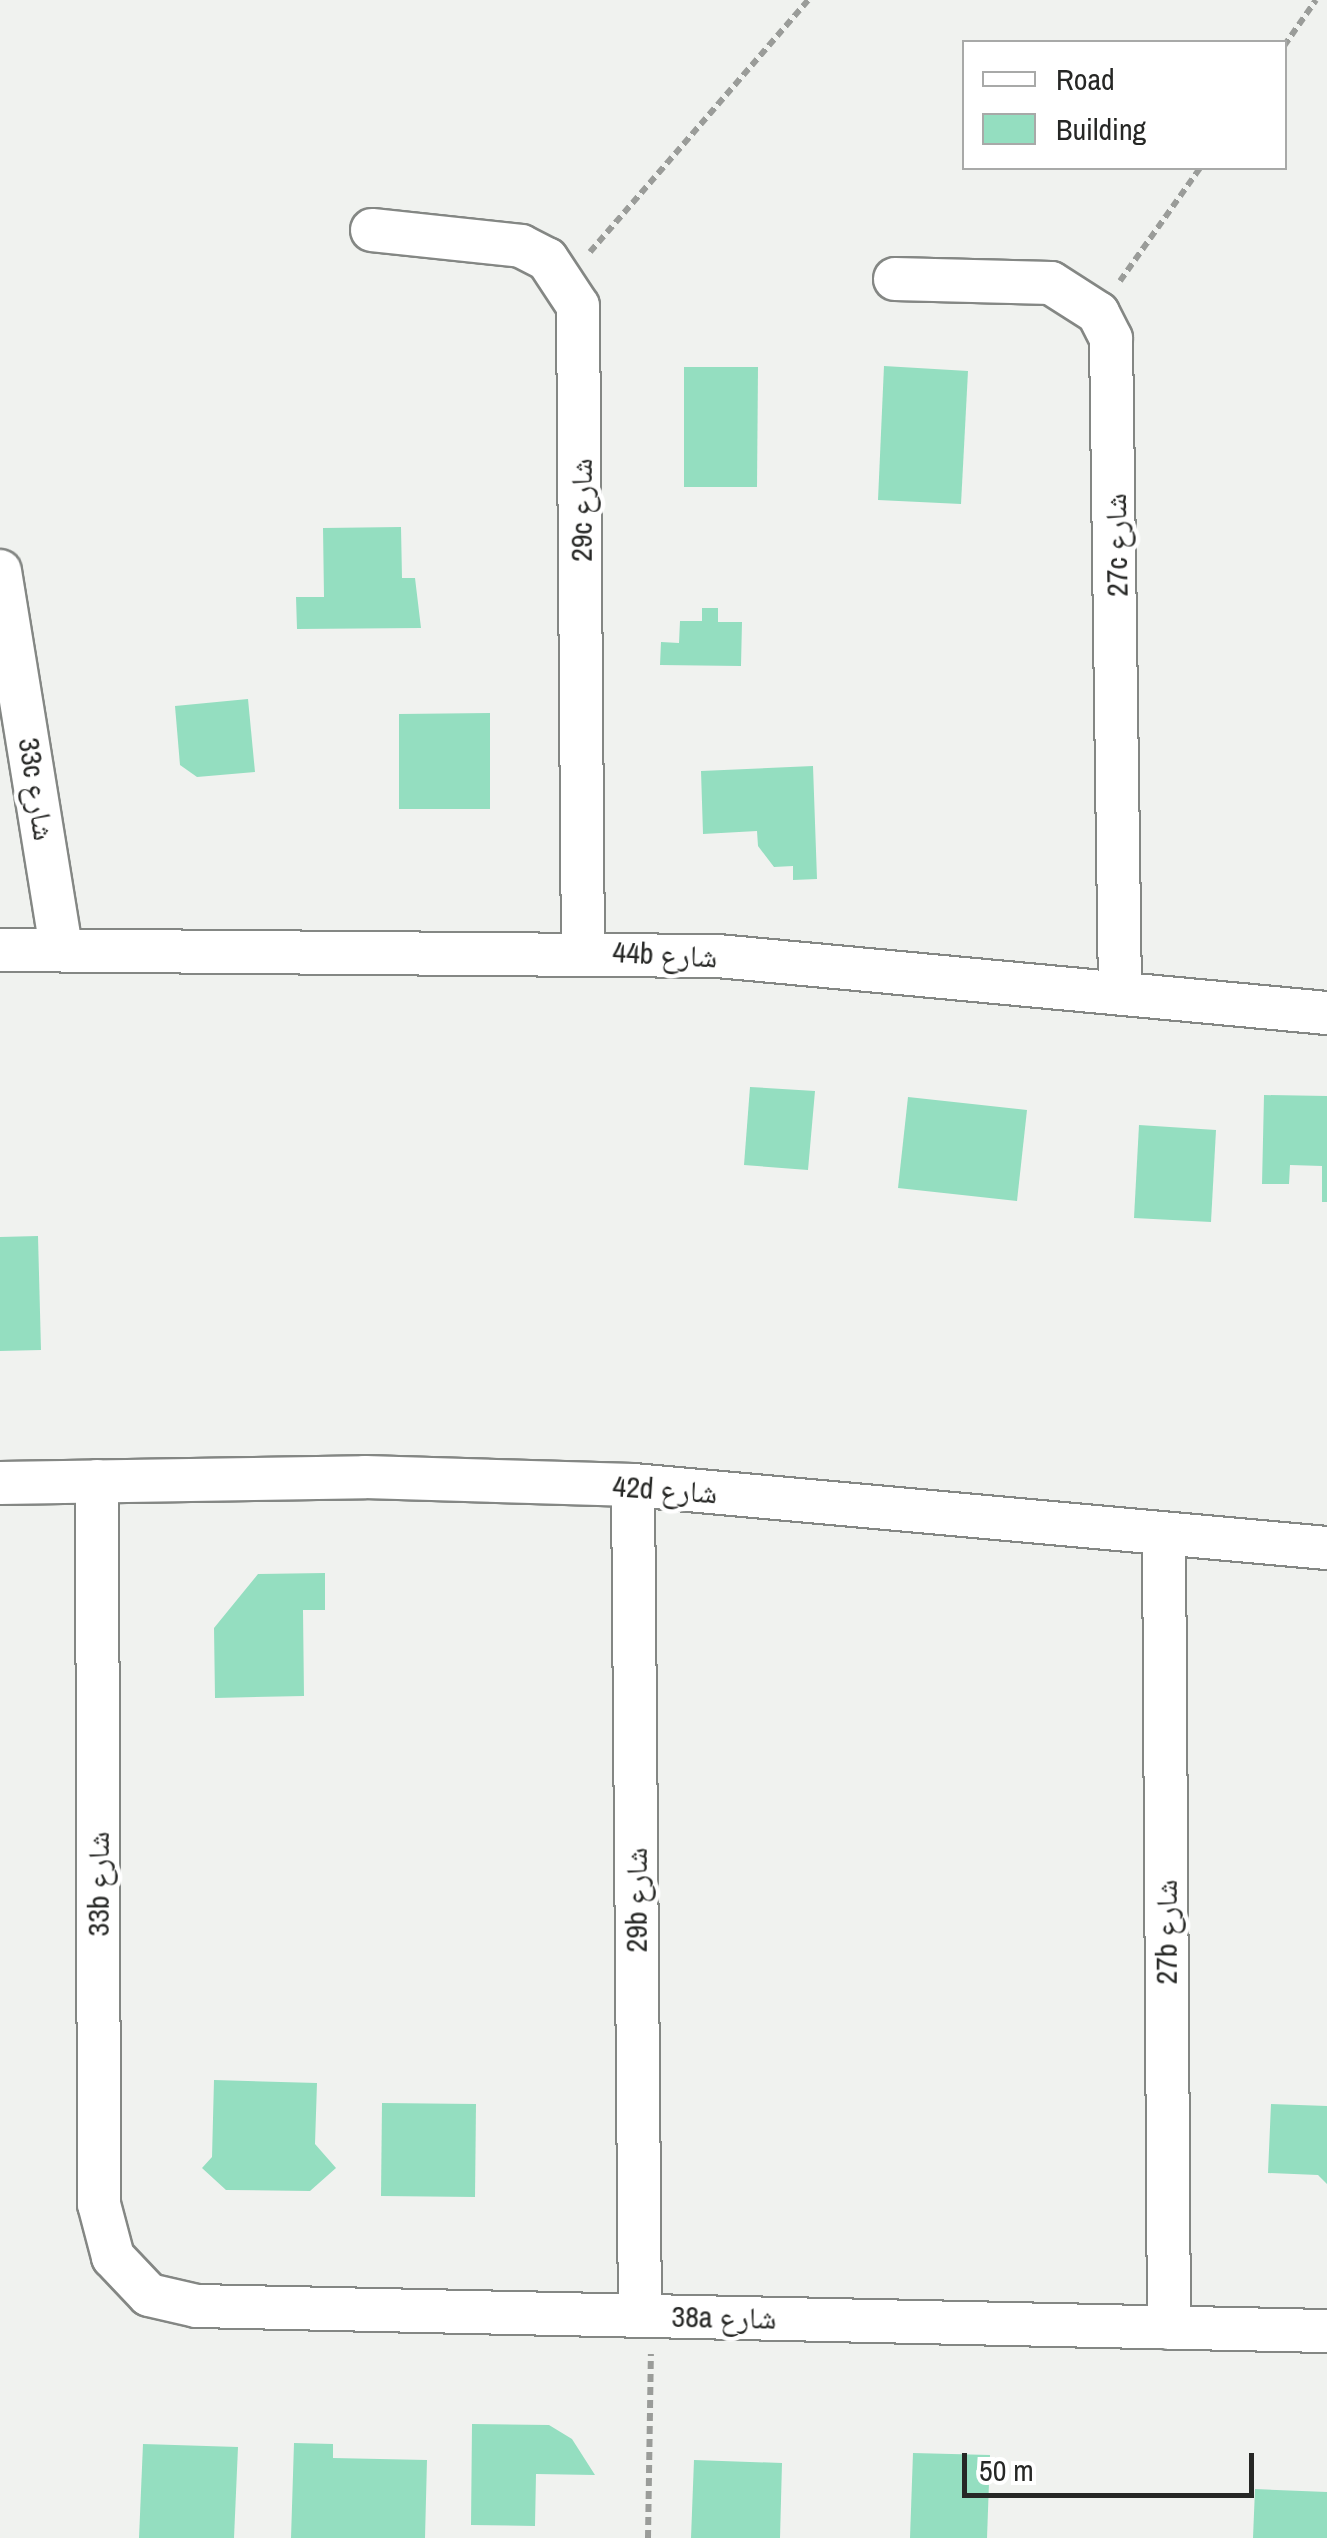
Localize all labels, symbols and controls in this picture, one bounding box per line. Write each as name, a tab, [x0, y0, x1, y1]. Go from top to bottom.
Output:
legend	[962, 40, 1287, 170]
text: Road	[1056, 59, 1115, 99]
text: Building	[1056, 109, 1146, 149]
street label: 29c شارع	[563, 458, 599, 562]
street label: 27c شارع	[1097, 493, 1135, 597]
street label: 33c شارع	[11, 735, 63, 843]
street label: 44b شارع	[612, 933, 718, 975]
street label: 42d شارع	[611, 1467, 719, 1511]
street label: 33b شارع	[80, 1832, 116, 1936]
street label: 29b شارع	[618, 1848, 654, 1952]
street label: 27b شارع	[1148, 1880, 1184, 1984]
street label: 38a شارع	[671, 2298, 777, 2336]
scale bar	[967, 2433, 1260, 2495]
text: 50 m	[979, 2450, 1034, 2490]

